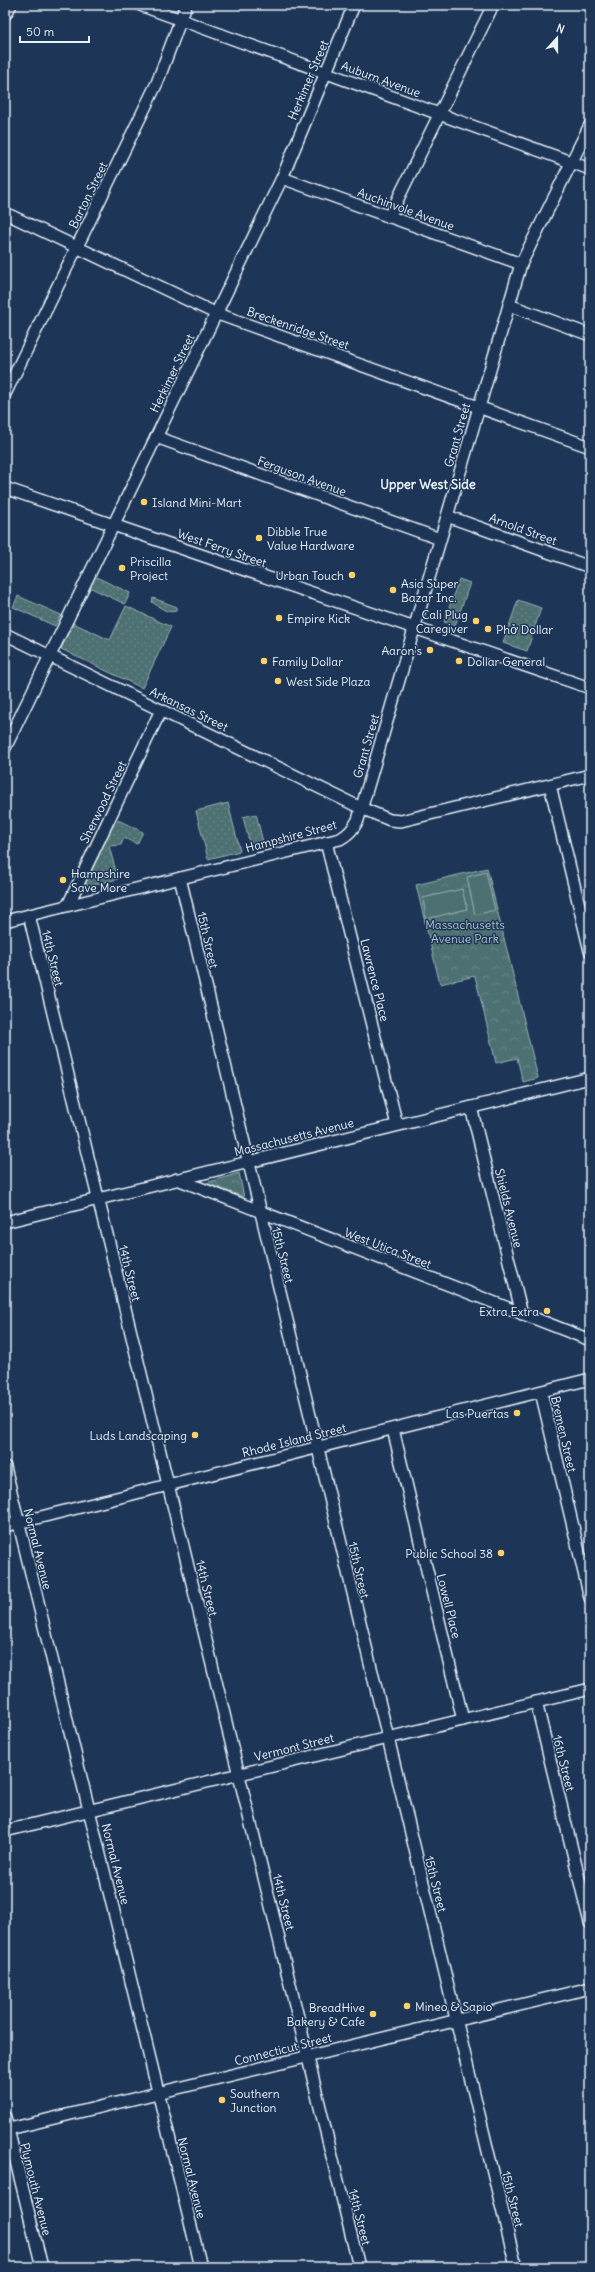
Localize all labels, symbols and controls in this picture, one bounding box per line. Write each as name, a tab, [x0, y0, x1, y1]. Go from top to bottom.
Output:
scale bar	[20, 18, 89, 44]
north arrow	[537, 18, 577, 58]
text: N	[555, 21, 567, 37]
text: 50 m	[26, 24, 55, 39]
street label: Herkimer Street	[284, 38, 332, 122]
street label: Auburn Avenue	[339, 58, 423, 100]
street label: Barton Street	[65, 159, 111, 231]
street label: Auchinvole Avenue	[355, 185, 457, 233]
street label: Breckenridge Street	[245, 303, 351, 353]
street label: Herkimer Street	[147, 331, 197, 415]
street label: Grant Street	[441, 401, 473, 469]
street label: Ferguson Avenue	[256, 453, 348, 499]
district label: Upper West Side	[380, 476, 476, 493]
place label: Island Mini-Mart	[152, 495, 242, 510]
marker: Island Mini-Mart	[139, 497, 149, 507]
street label: Arnold Street	[487, 510, 559, 548]
place label: Dibble True Value Hardware	[267, 524, 354, 553]
street label: West Ferry Street	[175, 526, 269, 570]
marker: Dibble True Value Hardware	[254, 533, 264, 543]
place label: Priscilla Project	[130, 554, 171, 583]
marker: Priscilla Project	[117, 563, 127, 573]
place label: Urban Touch	[276, 568, 344, 583]
marker: Urban Touch	[347, 570, 357, 580]
place label: Asia Super Bazar Inc.	[401, 576, 459, 605]
marker: Asia Super Bazar Inc.	[388, 585, 398, 595]
place label: Cali Plug Caregiver	[416, 607, 468, 636]
place label: Empire Kick	[287, 611, 350, 626]
marker: Empire Kick	[274, 613, 284, 623]
marker: Cali Plug Caregiver	[471, 616, 481, 626]
place label: Phở Dollar	[496, 622, 553, 637]
marker: Phở Dollar	[483, 624, 493, 634]
place label: Aaron's	[381, 643, 422, 658]
marker: Aaron's	[425, 645, 435, 655]
place label: Family Dollar	[272, 654, 343, 669]
place label: Dollar General	[467, 654, 545, 669]
marker: Family Dollar	[259, 656, 269, 666]
marker: Dollar General	[454, 656, 464, 666]
place label: West Side Plaza	[286, 674, 370, 689]
marker: West Side Plaza	[273, 676, 283, 686]
street label: Arkansas Street	[147, 684, 231, 734]
street label: Grant Street	[350, 712, 382, 780]
street label: Sherwood Street	[77, 758, 129, 846]
street label: Hampshire Street	[244, 817, 338, 855]
place label: Hampshire Save More	[71, 866, 130, 895]
marker: Hampshire Save More	[58, 875, 68, 885]
street label: 15th Street	[194, 910, 222, 970]
park label: Massachusetts Avenue Park	[425, 917, 505, 946]
street label: 14th Street	[39, 928, 67, 988]
street label: Lawrence Place	[357, 937, 393, 1023]
street label: Massachusetts Avenue	[233, 1115, 355, 1159]
street label: Shields Avenue	[492, 1167, 526, 1249]
street label: 15th Street	[269, 1225, 297, 1285]
street label: West Utica Street	[342, 1225, 434, 1271]
street label: 14th Street	[116, 1243, 144, 1303]
place label: Extra Extra	[479, 1304, 539, 1319]
marker: Extra Extra	[542, 1306, 552, 1316]
street label: Bremen Street	[548, 1394, 580, 1474]
place label: Las Puertas	[446, 1406, 509, 1421]
marker: Las Puertas	[512, 1408, 522, 1418]
street label: Rhode Island Street	[240, 1420, 348, 1460]
place label: Luds Landscaping	[89, 1428, 187, 1443]
marker: Luds Landscaping	[190, 1430, 200, 1440]
street label: Normal Avenue	[21, 1507, 55, 1591]
street label: 15th Street	[345, 1540, 373, 1600]
place label: Public School 38	[405, 1546, 493, 1561]
marker: Public School 38	[496, 1548, 506, 1558]
street label: 14th Street	[193, 1558, 221, 1618]
street label: Lowell Place	[434, 1572, 464, 1640]
street label: Vermont Street	[253, 1730, 335, 1764]
street label: 16th Street	[550, 1733, 578, 1793]
street label: Normal Avenue	[99, 1822, 133, 1906]
street label: 15th Street	[422, 1854, 450, 1914]
street label: 14th Street	[270, 1872, 298, 1932]
place label: Mineo & Sapio	[415, 1999, 492, 2014]
place label: BreadHive Bakery & Cafe	[286, 2000, 365, 2029]
marker: Mineo & Sapio	[402, 2001, 412, 2011]
marker: BreadHive Bakery & Cafe	[368, 2009, 378, 2019]
street label: Connecticut Street	[233, 2030, 333, 2068]
place label: Southern Junction	[230, 2086, 280, 2115]
marker: Southern Junction	[217, 2095, 227, 2105]
street label: Normal Avenue	[175, 2136, 209, 2220]
street label: Plymouth Avenue	[17, 2141, 55, 2237]
street label: 15th Street	[499, 2169, 527, 2229]
street label: 14th Street	[346, 2187, 374, 2247]

